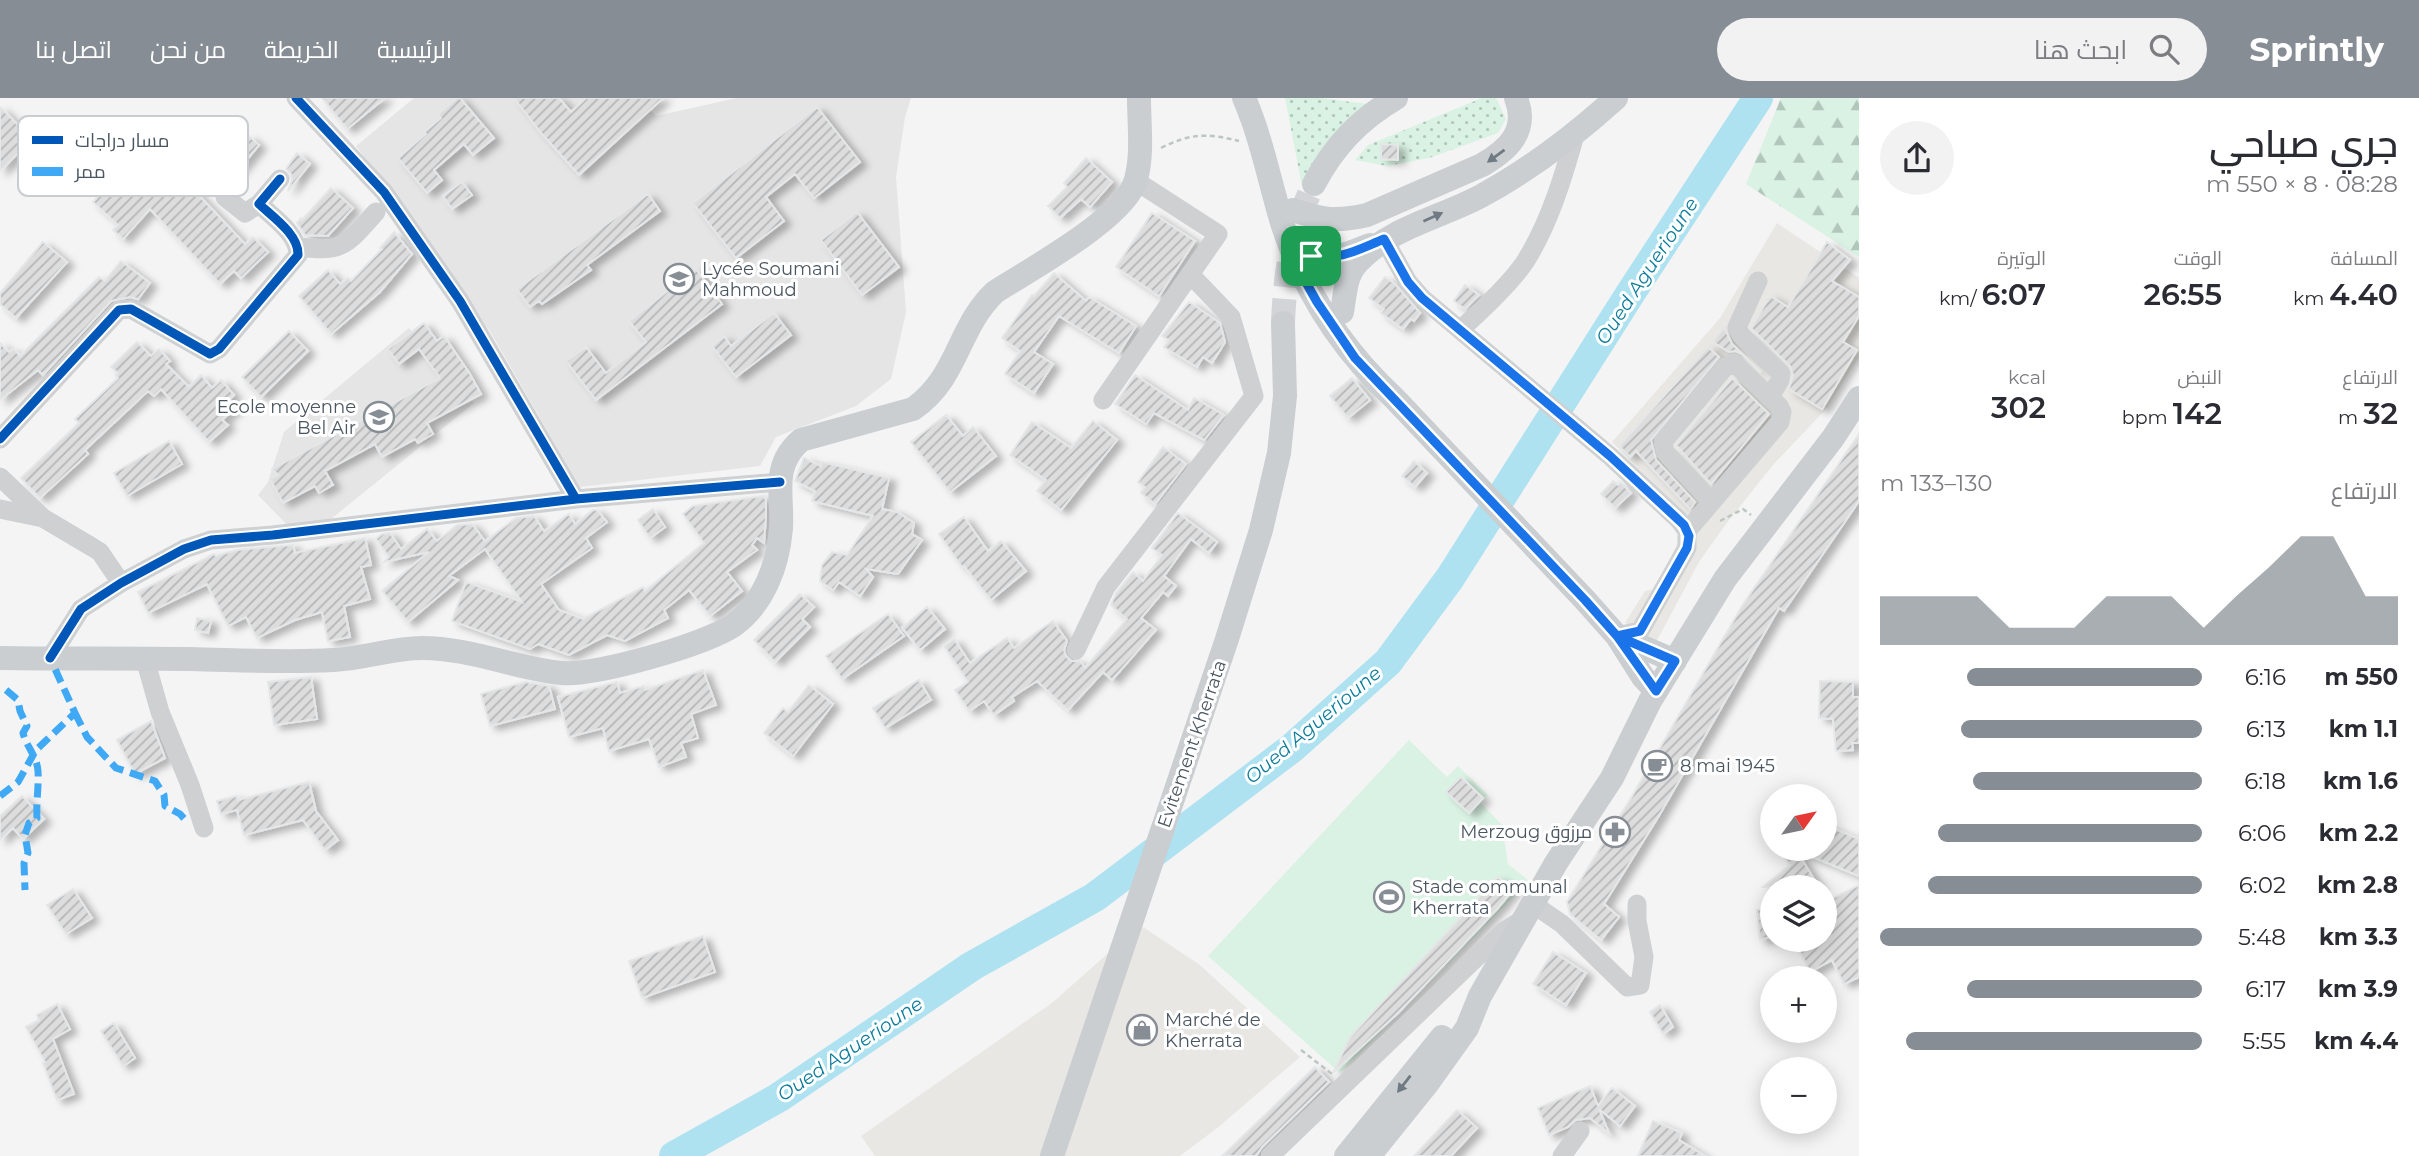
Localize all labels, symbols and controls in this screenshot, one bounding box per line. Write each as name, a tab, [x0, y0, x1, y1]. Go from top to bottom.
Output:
search box	[1717, 18, 2207, 81]
text: Sprintly	[2249, 29, 2384, 69]
icon: search	[2145, 30, 2183, 68]
text: ابحث هنا	[2034, 34, 2127, 66]
text: اتصل بنا	[35, 35, 112, 64]
text: من نحن	[150, 35, 226, 64]
text: الخريطة	[264, 35, 339, 64]
text: الرئيسية	[377, 35, 452, 64]
legend	[18, 116, 248, 196]
text: جري صباحي	[2209, 120, 2398, 167]
button: share	[1880, 121, 1954, 195]
text: مسار دراجات	[75, 129, 170, 152]
one-way arrow	[1487, 148, 1505, 162]
text: ممر	[74, 160, 106, 183]
text: 08:28 · 8 × 550 m	[2206, 170, 2398, 198]
water label: Oued Aguerioune	[1591, 193, 1703, 349]
one-way arrow	[1422, 212, 1443, 223]
pin	[1281, 226, 1341, 286]
icon: arrive	[1292, 237, 1330, 275]
text: الوتيرة	[1997, 247, 2046, 270]
text: الوقت	[2174, 247, 2222, 270]
text: المسافة	[2330, 247, 2398, 270]
place label: Lycée Soumani Mahmoud	[702, 258, 840, 301]
school or university icon: Lycée Soumani Mahmoud	[662, 262, 696, 296]
text: 6:07	[1982, 276, 2046, 313]
text: 26:55	[2144, 276, 2222, 313]
text: 4.40	[2329, 276, 2398, 313]
text: /km	[1939, 287, 1982, 310]
text: km	[2293, 287, 2329, 310]
text: kcal	[2008, 366, 2046, 389]
text: النبض	[2177, 366, 2222, 389]
text: الارتفاع	[2342, 366, 2398, 389]
text: 302	[1991, 389, 2046, 426]
text: 142	[2173, 395, 2222, 432]
text: 32	[2363, 395, 2398, 432]
place label: Ecole moyenne Bel Air	[217, 396, 356, 439]
school or university icon: Ecole moyenne Bel Air	[362, 400, 396, 434]
text: bpm	[2122, 406, 2173, 429]
text: m	[2338, 406, 2363, 429]
text: 130–133 m	[1880, 469, 1993, 497]
text: الارتفاع	[2331, 477, 2398, 505]
street label: Evitement Kherrata	[1153, 657, 1231, 831]
water label: Oued Aguerioune	[1240, 661, 1386, 789]
text: 6:16	[2245, 663, 2286, 691]
text: 550 m	[2324, 663, 2398, 691]
text: 6:13	[2246, 715, 2286, 743]
text: 1.1 km	[2329, 715, 2398, 743]
cafe icon: 8 mai 1945	[1640, 749, 1674, 783]
place label: 8 mai 1945	[1680, 755, 1775, 777]
text: 6:18	[2244, 767, 2286, 795]
text: 1.6 km	[2323, 767, 2398, 795]
north arrow	[1760, 784, 1838, 861]
map controls	[1760, 784, 1837, 1134]
pharmacy icon: Merzoug مرزوق	[1598, 815, 1632, 849]
text: 6:06	[2238, 819, 2286, 847]
text: 2.2 km	[2319, 819, 2398, 847]
place label: Merzoug مرزوق	[1460, 821, 1592, 844]
text: 6:02	[2239, 871, 2286, 899]
text: 2.8 km	[2317, 871, 2398, 899]
button: layers	[1760, 875, 1837, 952]
place label: Stade communal Kherrata	[1412, 876, 1568, 919]
sports icon: Stade communal Kherrata	[1372, 880, 1406, 914]
text: 5:48	[2238, 923, 2286, 951]
text: 3.3 km	[2319, 923, 2398, 951]
button: +	[1760, 966, 1837, 1043]
text: 6:17	[2245, 975, 2286, 1003]
text: 3.9 km	[2318, 975, 2398, 1003]
water label: Oued Aguerioune	[773, 992, 927, 1106]
place label: Marché de Kherrata	[1165, 1009, 1261, 1052]
shop icon: Marché de Kherrata	[1125, 1013, 1159, 1047]
text: 5:55	[2242, 1027, 2286, 1055]
text: 4.4 km	[2314, 1027, 2398, 1055]
button: −	[1760, 1057, 1837, 1134]
one-way arrow	[1396, 1075, 1411, 1093]

